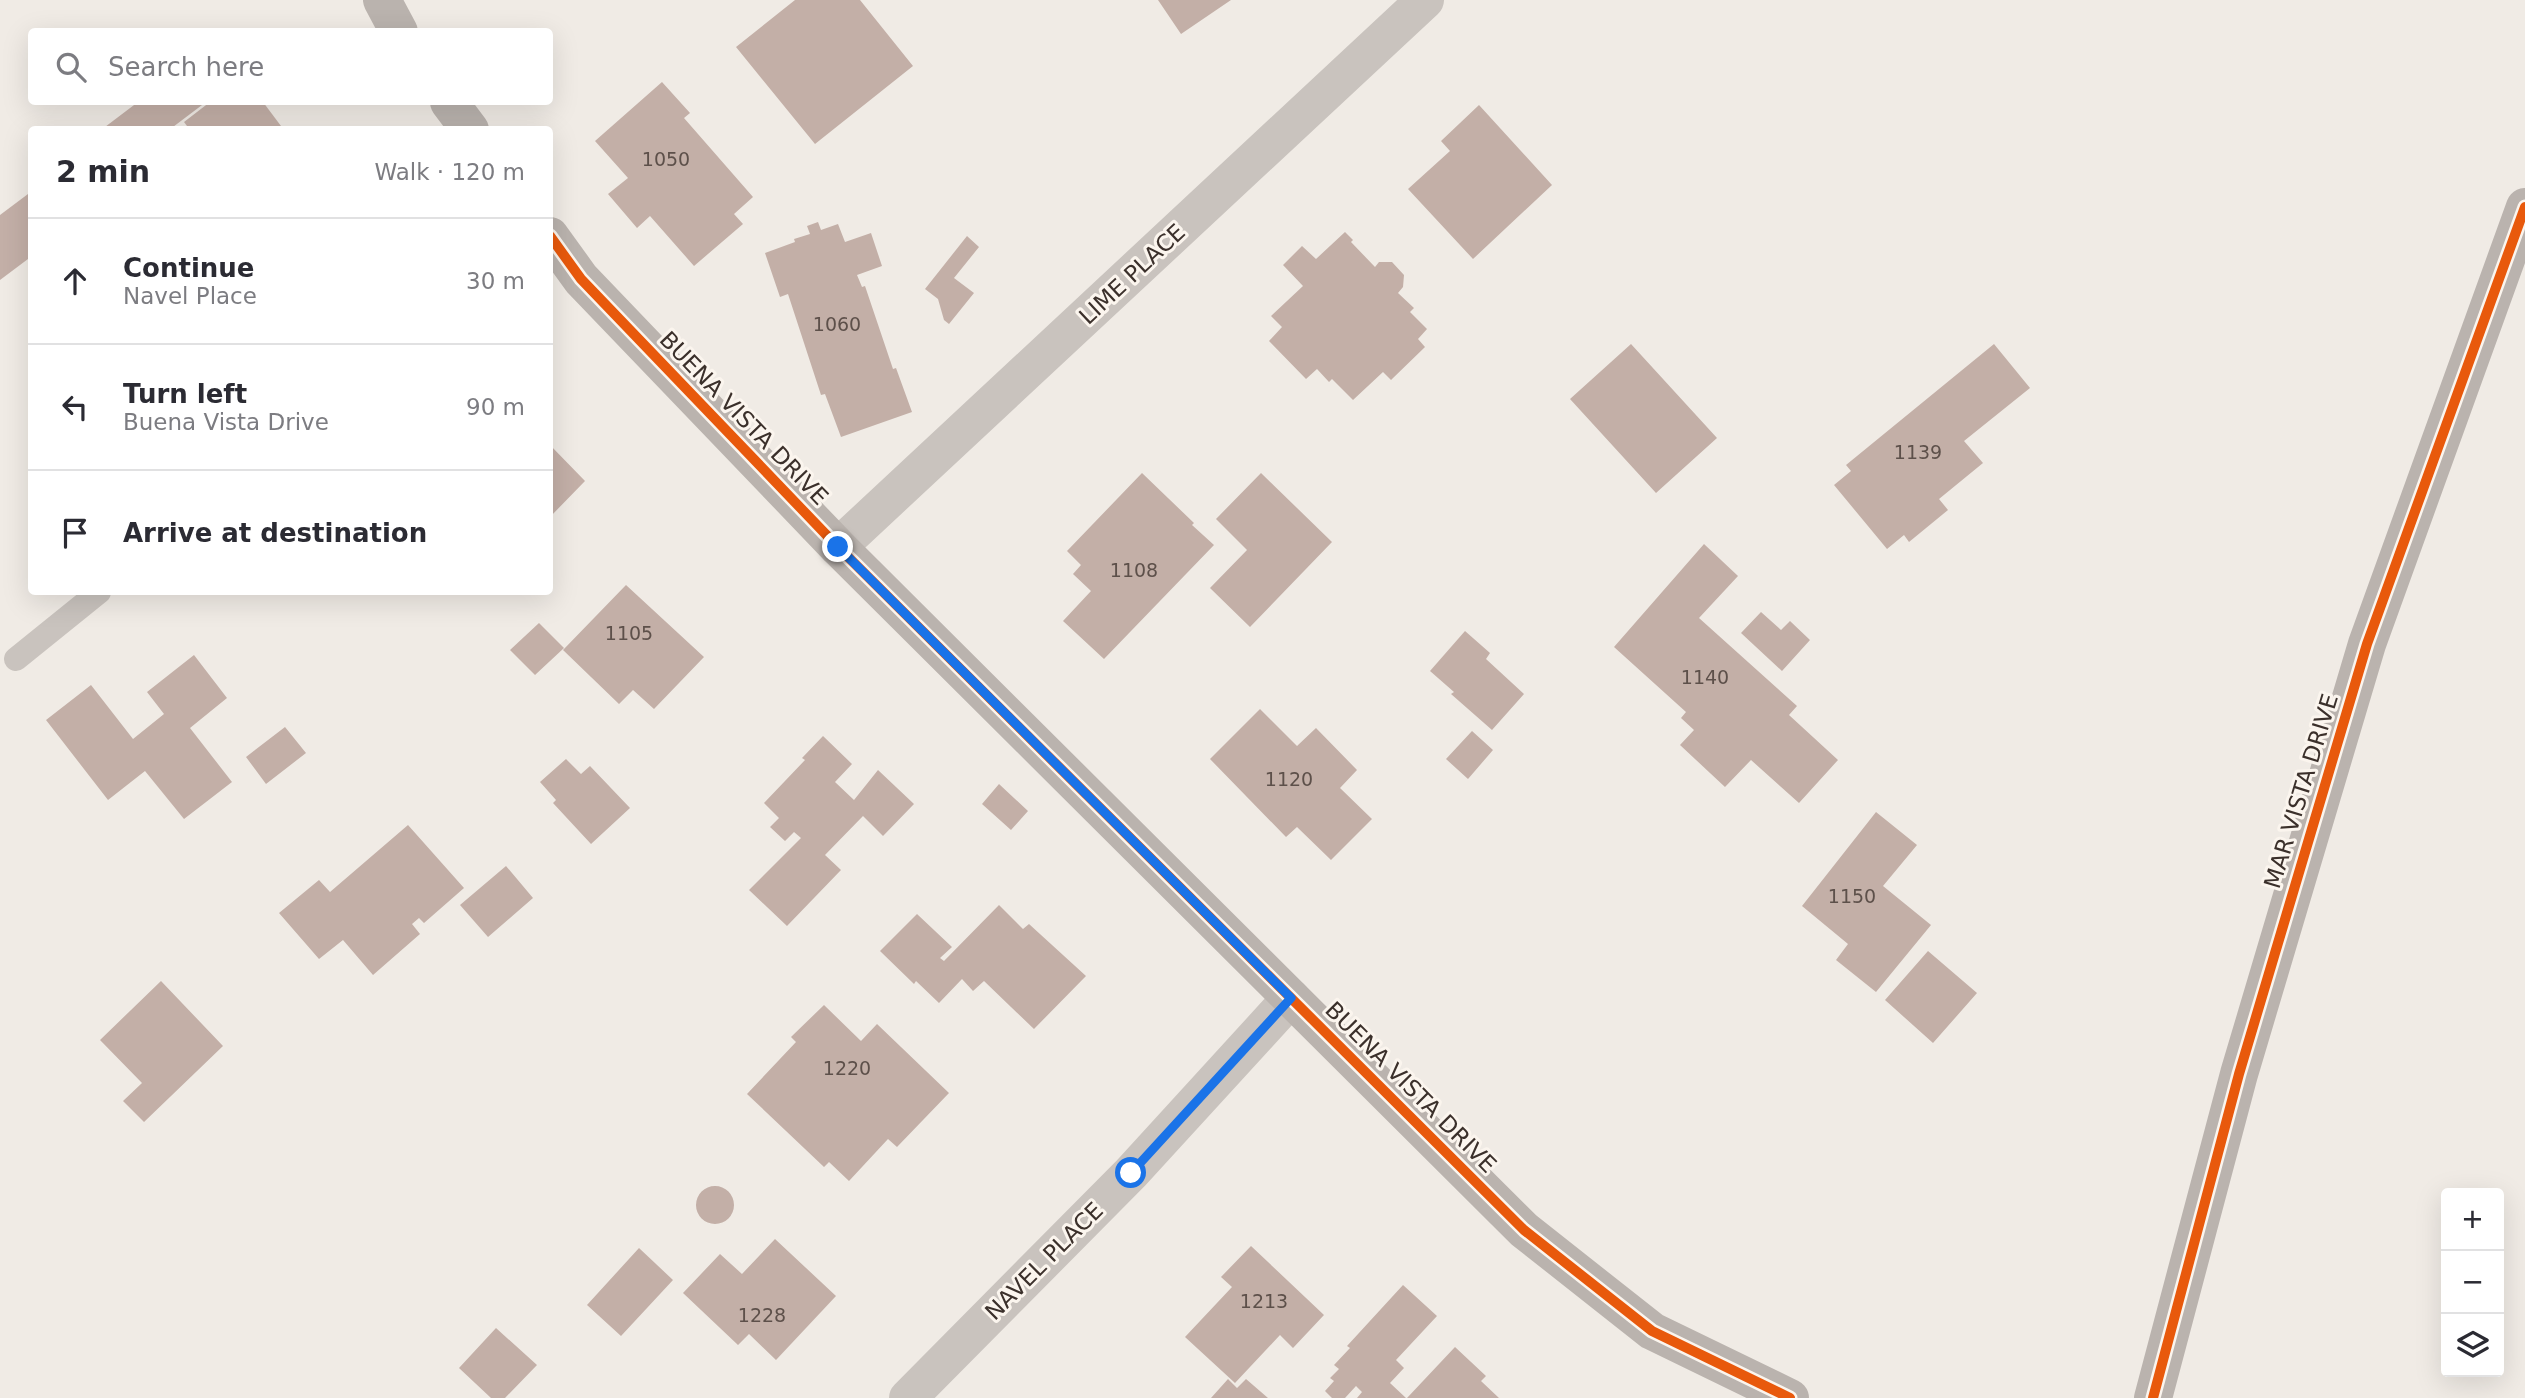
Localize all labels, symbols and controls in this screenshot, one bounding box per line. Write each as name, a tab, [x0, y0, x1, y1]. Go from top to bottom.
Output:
search box	[28, 28, 553, 105]
icon: search	[52, 48, 90, 86]
text: Search here	[108, 52, 264, 82]
house number: 1050	[642, 148, 690, 170]
text: 2 min	[56, 154, 150, 189]
text: Walk · 120 m	[374, 159, 525, 185]
street label: LIME PLACE	[1074, 219, 1190, 329]
text: Continue	[123, 253, 254, 283]
icon: ahead	[56, 262, 94, 300]
text: 30 m	[466, 268, 525, 294]
text: Navel Place	[123, 283, 257, 309]
house number: 1060	[813, 313, 861, 335]
street label: BUENA VISTA DRIVE	[655, 326, 833, 510]
text: Turn left	[123, 379, 247, 409]
icon: left	[56, 388, 94, 426]
text: 90 m	[466, 394, 525, 420]
text: Buena Vista Drive	[123, 409, 329, 435]
house number: 1139	[1894, 441, 1942, 463]
icon: arrive	[56, 514, 94, 552]
text: Arrive at destination	[123, 518, 427, 548]
route end	[822, 531, 853, 562]
house number: 1108	[1110, 559, 1158, 581]
house number: 1105	[605, 622, 653, 644]
house number: 1140	[1681, 666, 1729, 688]
street label: MAR VISTA DRIVE	[2259, 691, 2343, 891]
house number: 1120	[1265, 768, 1313, 790]
house number: 1150	[1828, 885, 1876, 907]
street label: BUENA VISTA DRIVE	[1320, 996, 1502, 1178]
house number: 1220	[823, 1057, 871, 1079]
route start	[1115, 1157, 1146, 1188]
map controls	[2441, 1188, 2504, 1377]
button: +	[2441, 1188, 2504, 1251]
street label: NAVEL PLACE	[980, 1197, 1108, 1325]
button: −	[2441, 1251, 2504, 1314]
house number: 1213	[1240, 1290, 1288, 1312]
house number: 1228	[738, 1304, 786, 1326]
button: layers	[2441, 1314, 2504, 1377]

